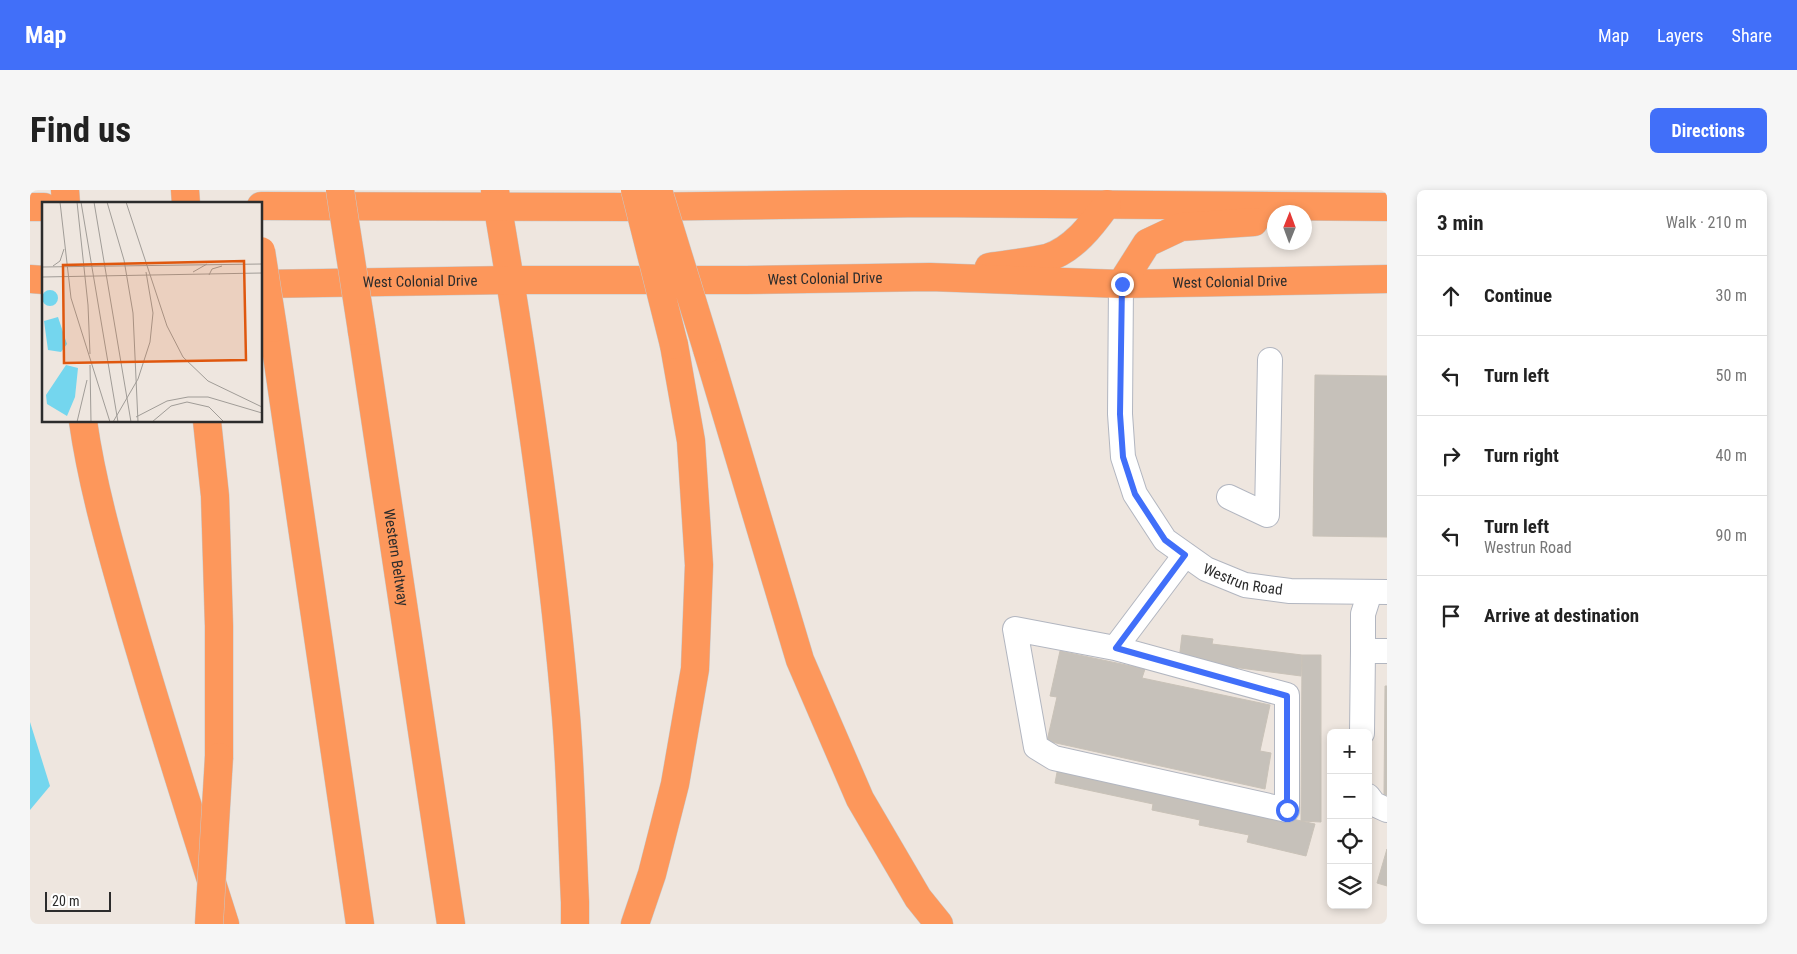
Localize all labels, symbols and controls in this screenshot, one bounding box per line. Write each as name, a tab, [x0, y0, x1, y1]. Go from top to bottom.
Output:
text: Map	[25, 21, 66, 49]
text: Map	[1598, 25, 1629, 46]
text: Layers	[1657, 25, 1704, 46]
text: Share	[1732, 25, 1772, 46]
button: Directions	[1650, 108, 1767, 153]
text: Find us	[30, 110, 131, 151]
inset map	[42, 202, 262, 422]
north arrow	[1267, 205, 1312, 250]
text: 3 min	[1437, 211, 1484, 235]
text: Walk · 210 m	[1666, 213, 1747, 232]
street label: West Colonial Drive	[767, 269, 882, 289]
street label: West Colonial Drive	[362, 272, 478, 291]
street label: West Colonial Drive	[1172, 272, 1287, 292]
route end	[1111, 273, 1134, 296]
icon: ahead	[1437, 282, 1465, 310]
text: Continue	[1484, 284, 1552, 307]
text: 30 m	[1715, 286, 1747, 305]
icon: left	[1437, 362, 1465, 390]
text: Turn left	[1484, 364, 1549, 387]
text: 50 m	[1715, 366, 1747, 385]
icon: right	[1437, 442, 1465, 470]
text: Turn right	[1484, 444, 1559, 467]
text: 40 m	[1715, 446, 1747, 465]
street label: Western Beltway	[380, 508, 412, 607]
text: Turn left	[1484, 515, 1549, 538]
icon: left	[1437, 522, 1465, 550]
text: 90 m	[1715, 526, 1747, 545]
text: Westrun Road	[1484, 538, 1572, 557]
street label: Westrun Road	[1200, 560, 1284, 599]
icon: arrive	[1437, 602, 1465, 630]
text: Arrive at destination	[1484, 604, 1639, 627]
map controls	[1327, 729, 1372, 909]
button: +	[1327, 729, 1372, 774]
button: −	[1327, 774, 1372, 819]
route start	[1276, 799, 1299, 822]
button: locate	[1327, 819, 1372, 864]
button: layers	[1327, 864, 1372, 909]
scale bar	[45, 889, 111, 912]
text: 20 m	[52, 893, 80, 909]

